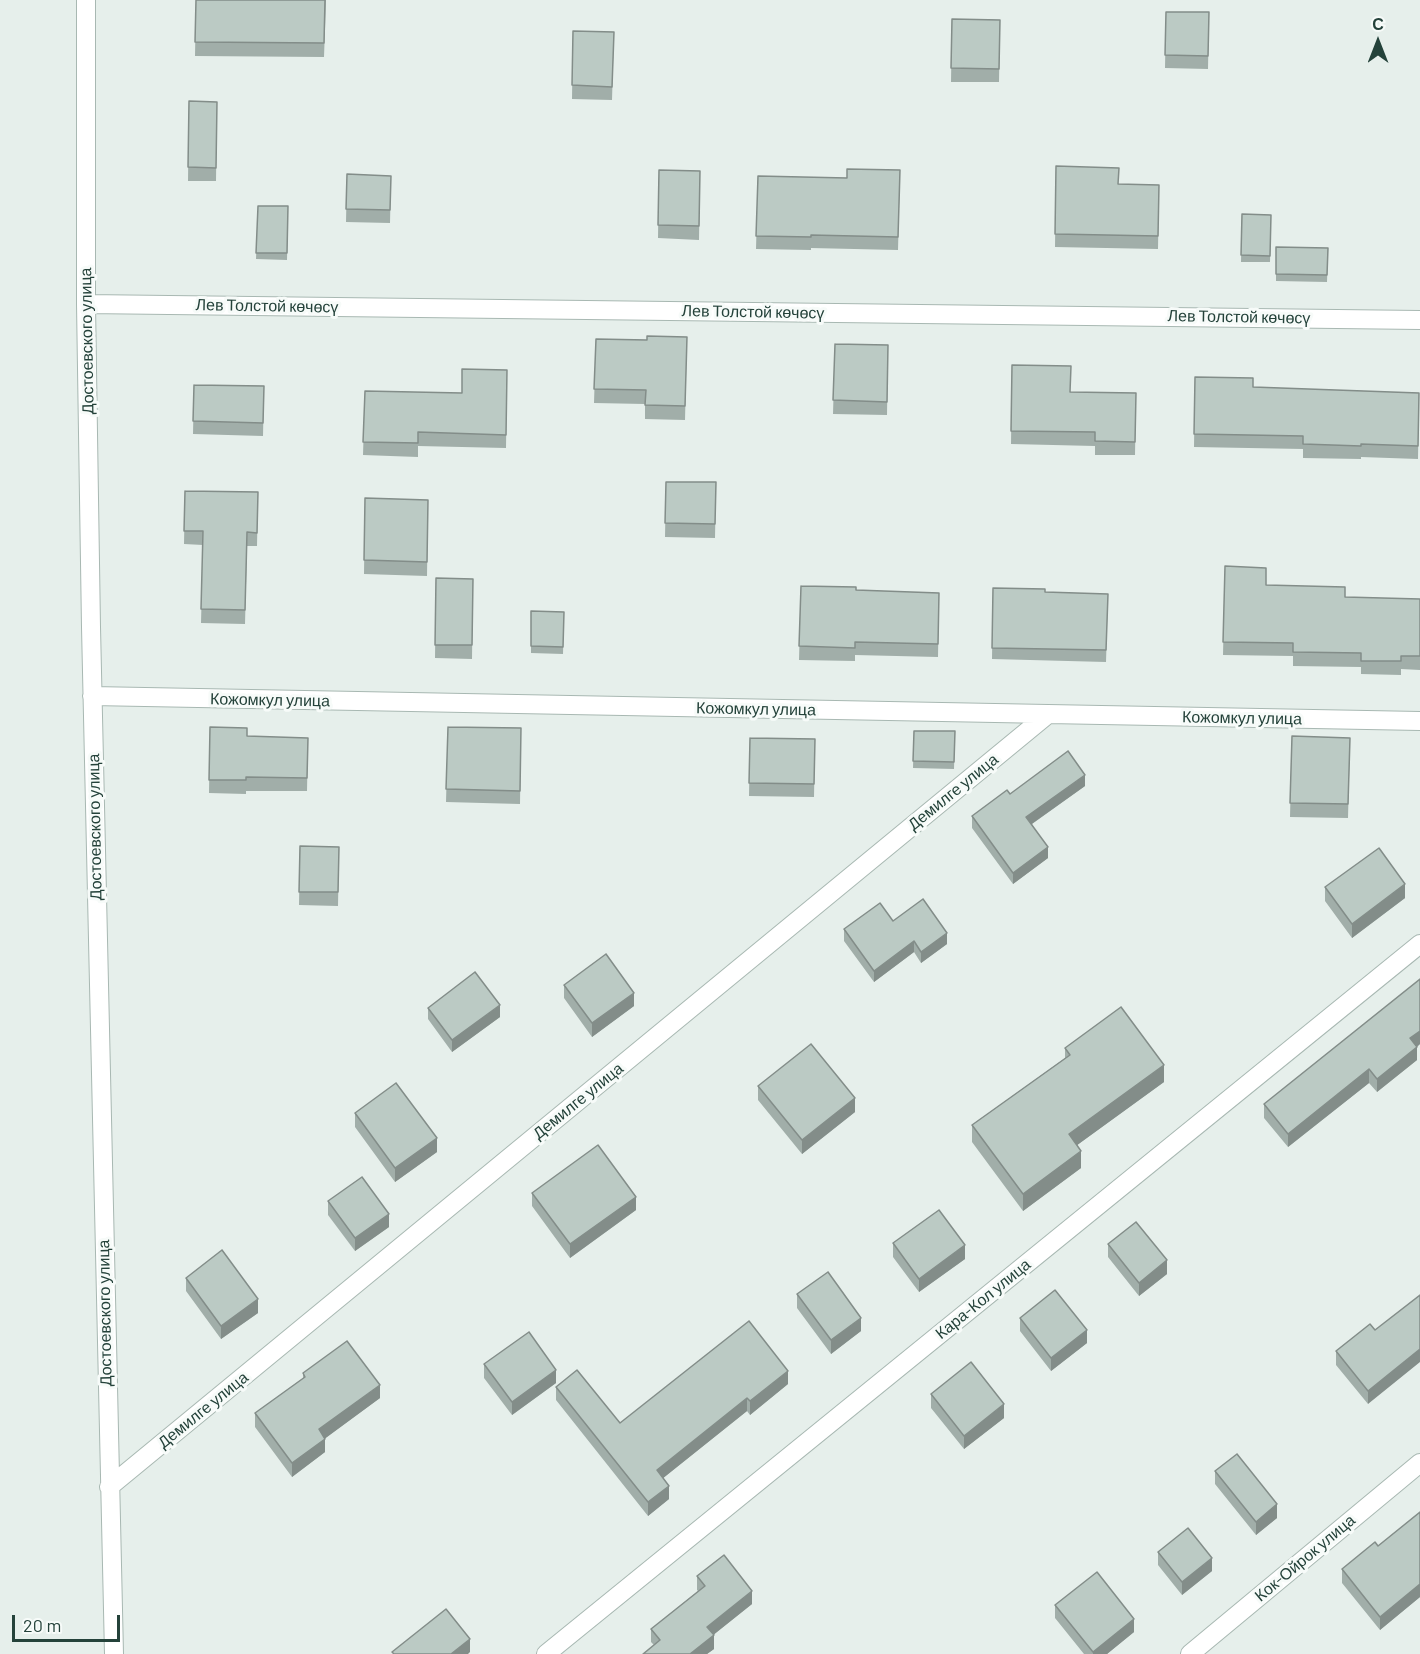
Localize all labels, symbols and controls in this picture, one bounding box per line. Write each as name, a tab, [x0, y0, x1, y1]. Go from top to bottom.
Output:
north arrow	[1348, 12, 1408, 72]
text: С	[1372, 14, 1384, 33]
street label: Достоевского улица	[76, 267, 98, 415]
street label: Лев Толстой көчөсү	[195, 295, 339, 317]
street label: Лев Толстой көчөсү	[681, 301, 825, 323]
street label: Лев Толстой көчөсү	[1167, 306, 1311, 328]
street label: Кожомкул улица	[210, 689, 330, 711]
street label: Кожомкул улица	[696, 698, 816, 720]
street label: Кожомкул улица	[1182, 707, 1302, 729]
street label: Демилге улица	[904, 750, 1002, 834]
street label: Достоевского улица	[84, 753, 106, 901]
street label: Демилге улица	[529, 1059, 627, 1143]
street label: Достоевского улица	[94, 1239, 116, 1387]
street label: Кара-Кол улица	[932, 1255, 1034, 1343]
street label: Демилге улица	[154, 1368, 252, 1452]
street label: Кок-Ойрок улица	[1251, 1511, 1359, 1605]
scale bar	[15, 1603, 123, 1641]
text: 20 m	[23, 1614, 61, 1636]

